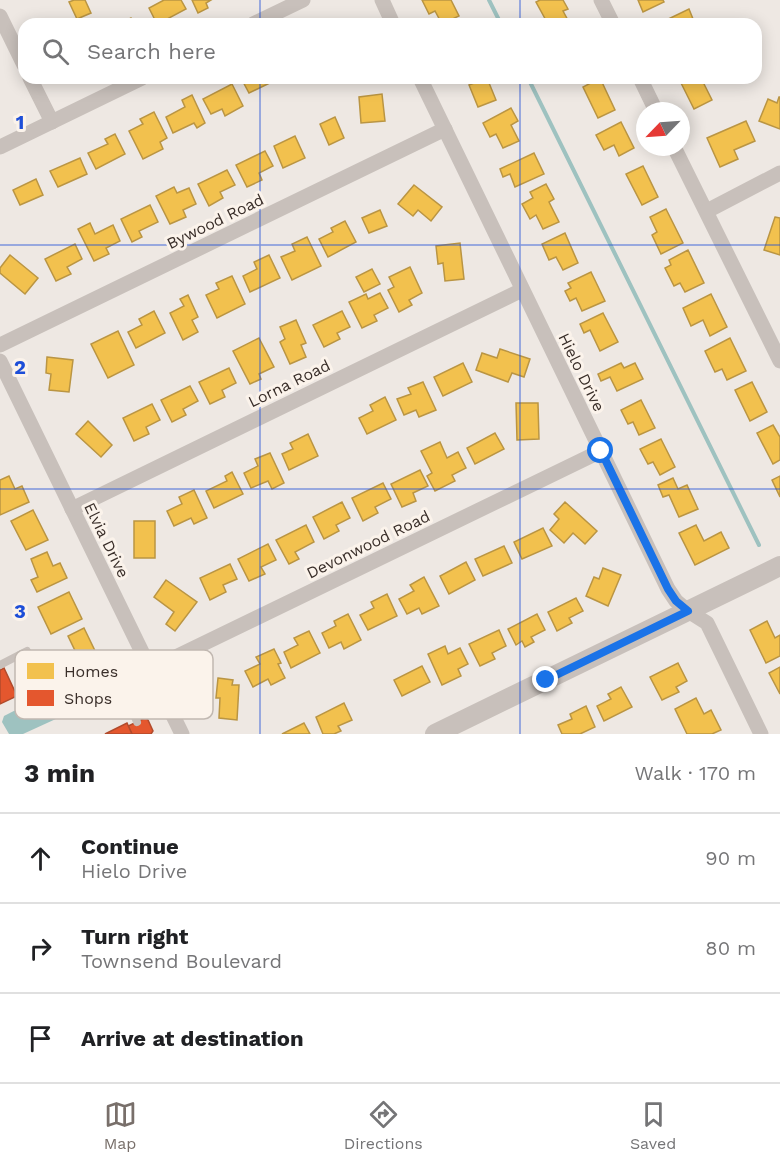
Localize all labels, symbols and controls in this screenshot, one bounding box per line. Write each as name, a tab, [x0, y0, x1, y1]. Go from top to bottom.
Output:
search box	[18, 18, 762, 84]
icon: search	[39, 35, 72, 68]
text: Search here	[87, 39, 216, 64]
north arrow	[636, 102, 690, 156]
text: 1	[16, 110, 24, 134]
street label: Bywood Road	[164, 190, 267, 253]
street label: Hielo Drive	[554, 330, 609, 415]
text: 2	[14, 355, 26, 379]
street label: Lorna Road	[245, 355, 333, 411]
route start	[587, 437, 613, 463]
street label: Elvia Drive	[80, 500, 133, 581]
street label: Devonwood Road	[303, 506, 433, 583]
text: 3	[14, 599, 26, 623]
legend	[15, 650, 213, 719]
text: Homes	[64, 662, 118, 681]
route end	[532, 666, 558, 692]
text: Shops	[64, 689, 112, 708]
text: 3 min	[24, 758, 95, 788]
text: Walk · 170 m	[635, 761, 756, 785]
text: Continue	[81, 834, 179, 859]
icon: ahead	[24, 842, 57, 875]
text: 90 m	[705, 846, 756, 870]
text: Hielo Drive	[81, 859, 187, 883]
text: Turn right	[81, 924, 188, 949]
icon: right	[24, 932, 57, 965]
text: 80 m	[705, 936, 756, 960]
text: Townsend Boulevard	[81, 949, 282, 973]
icon: arrive	[24, 1022, 57, 1055]
text: Arrive at destination	[81, 1026, 304, 1051]
tab: Map	[104, 1098, 137, 1153]
tab: Directions	[344, 1098, 423, 1153]
tab: Saved	[630, 1098, 676, 1153]

